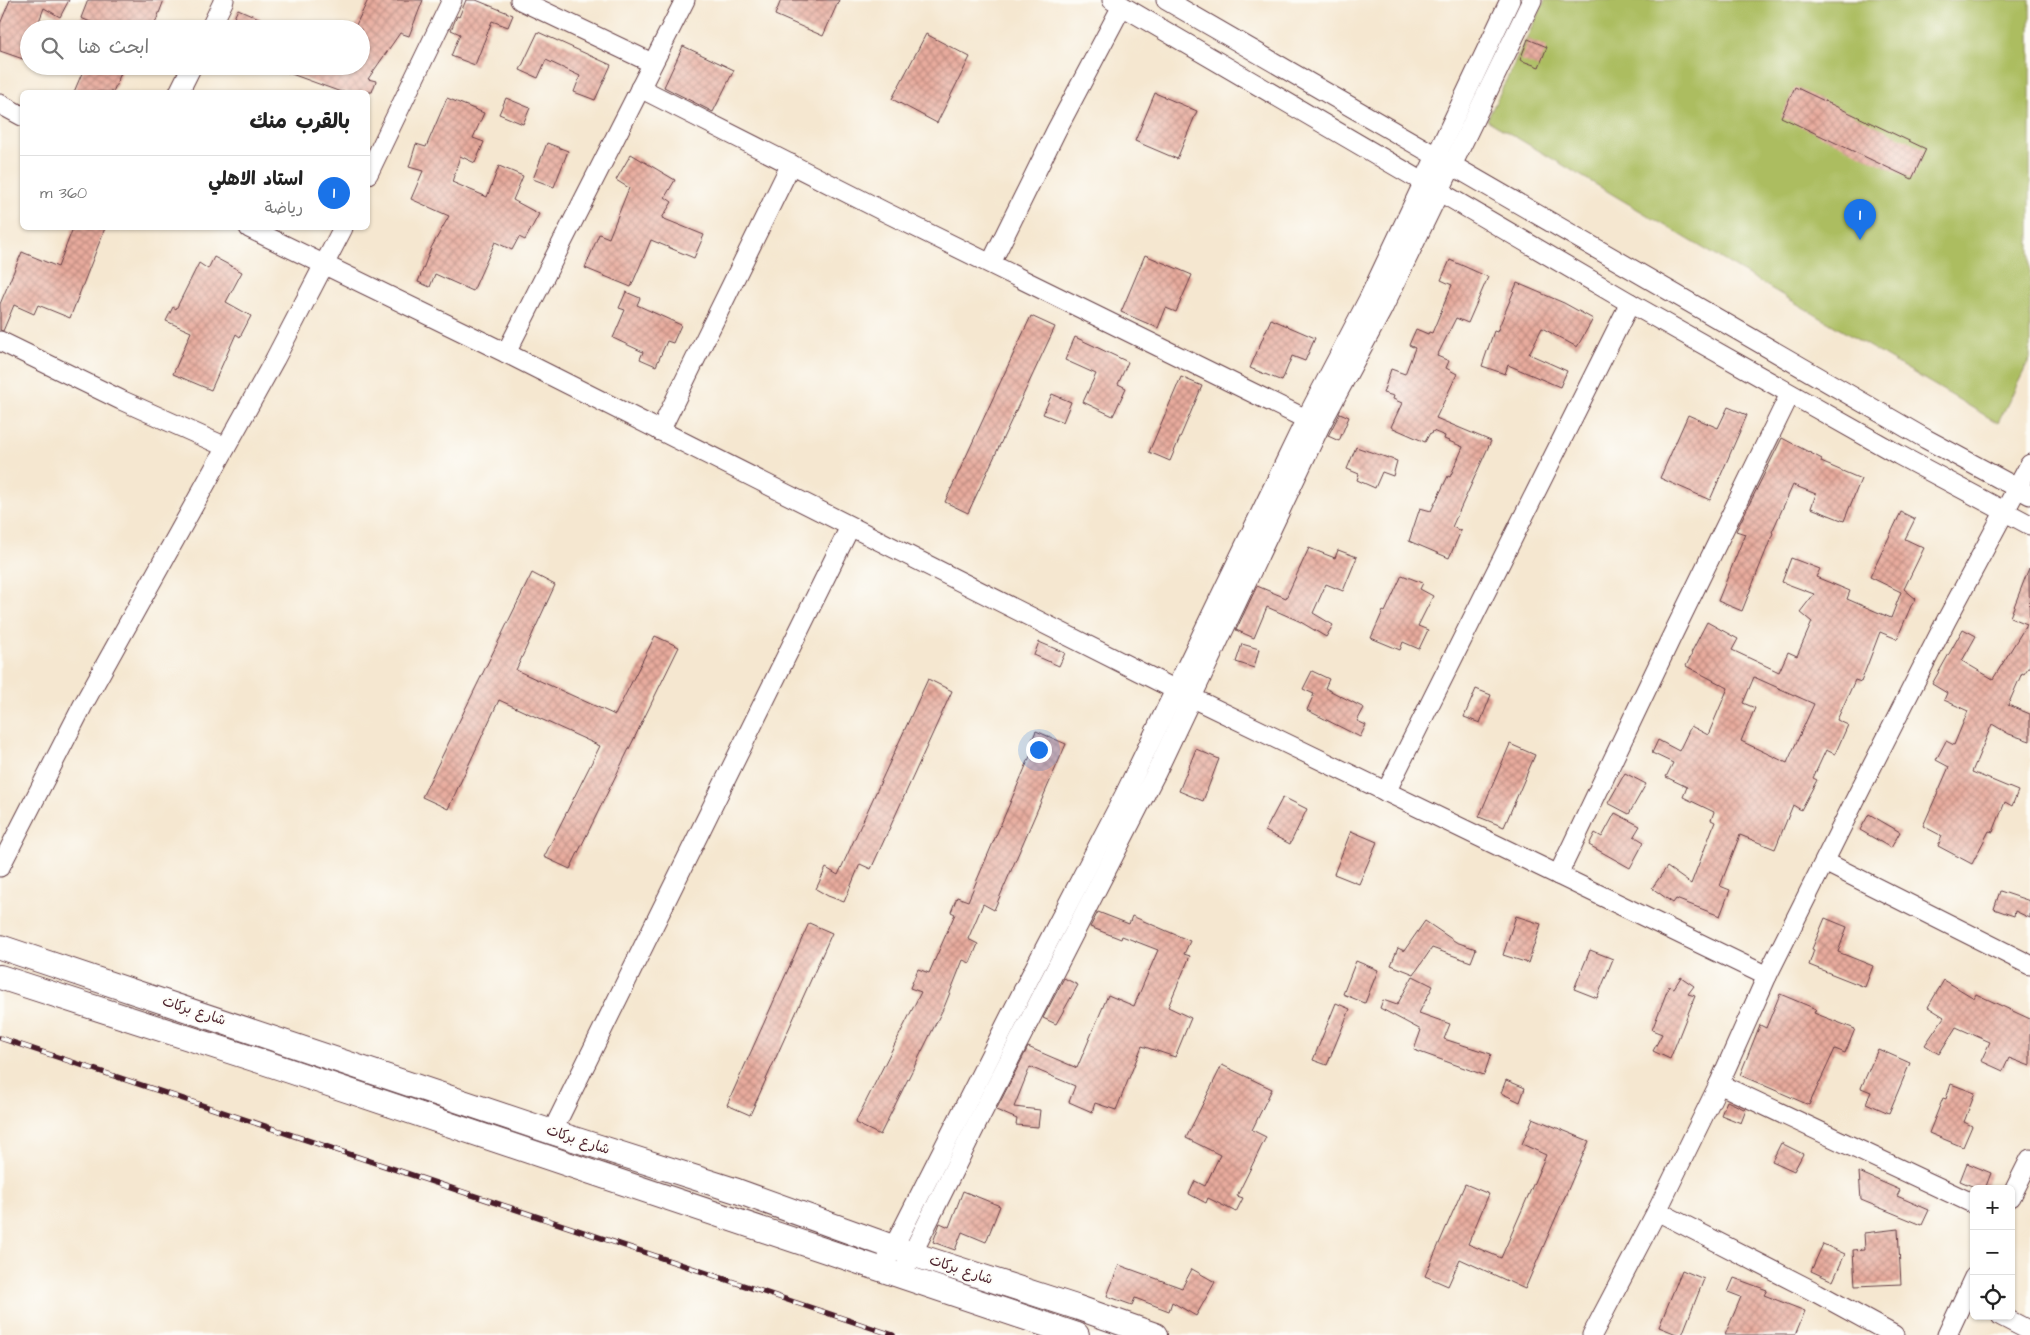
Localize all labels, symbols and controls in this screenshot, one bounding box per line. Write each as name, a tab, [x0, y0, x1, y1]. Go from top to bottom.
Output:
search box	[20, 20, 370, 75]
icon: search	[38, 34, 66, 62]
text: ابحث هنا	[78, 34, 149, 61]
text: بالقرب منك	[249, 107, 350, 136]
text: استاد الاهلي	[208, 166, 303, 193]
text: 360 m	[40, 182, 87, 204]
text: 1	[333, 182, 335, 204]
text: رياضة	[265, 197, 303, 219]
pin: 1	[1844, 199, 1876, 240]
your location	[1026, 737, 1052, 763]
street label: شارع بركات	[160, 991, 228, 1031]
street label: شارع بركات	[544, 1120, 612, 1160]
map controls	[1970, 1185, 2015, 1320]
button: +	[1970, 1185, 2015, 1230]
button: −	[1970, 1230, 2015, 1275]
street label: شارع بركات	[927, 1250, 995, 1290]
button: locate	[1970, 1275, 2015, 1320]

